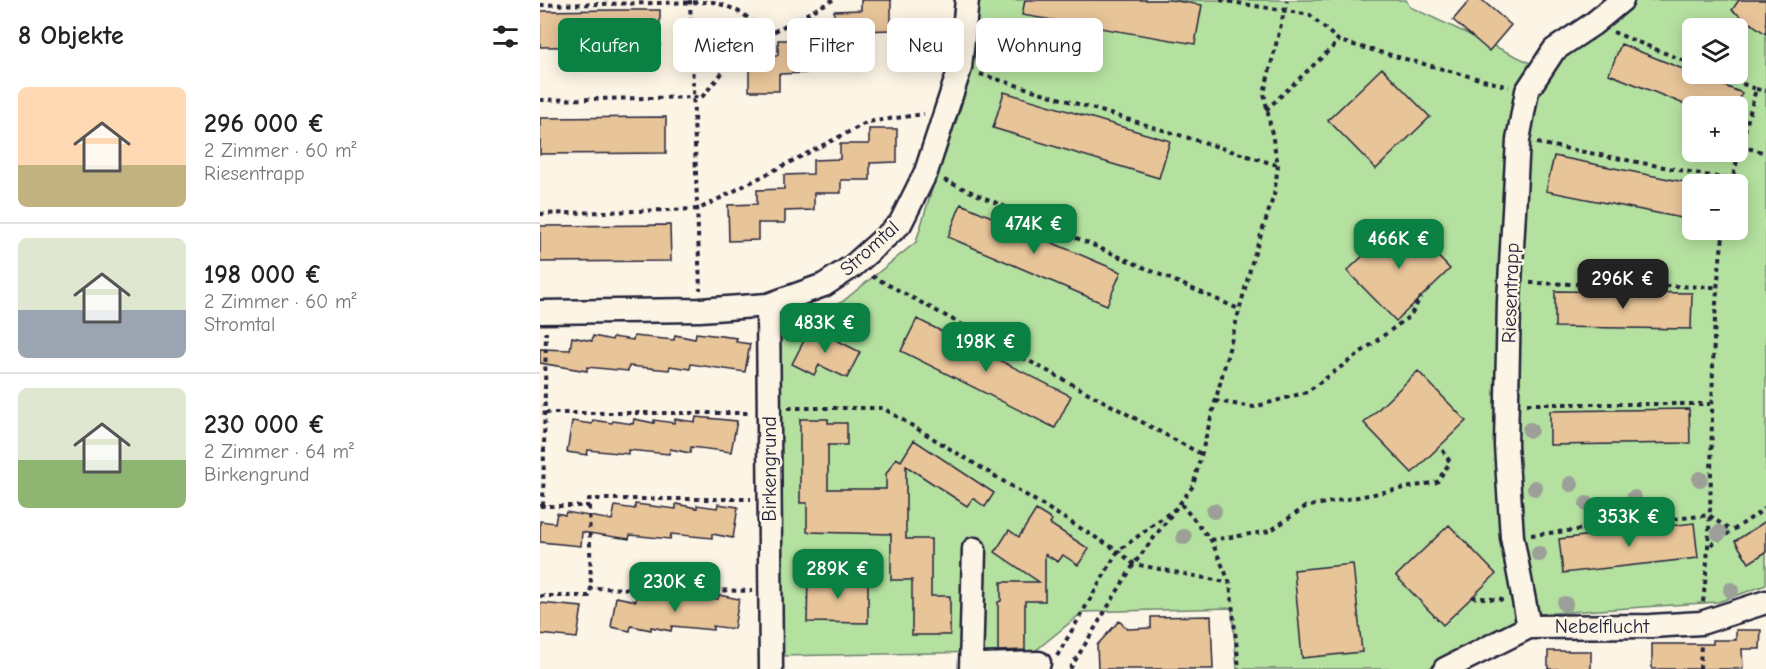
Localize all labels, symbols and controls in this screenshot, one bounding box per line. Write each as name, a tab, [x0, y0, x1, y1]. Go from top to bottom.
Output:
chip: Kaufen	[558, 18, 661, 72]
chip: Mieten	[673, 18, 775, 72]
chip: Filter	[787, 18, 875, 72]
chip: Neu	[887, 18, 964, 72]
chip: Wohnung	[976, 18, 1103, 72]
map controls	[1682, 18, 1748, 240]
button: layers	[1682, 18, 1748, 84]
icon: filters	[489, 20, 522, 53]
text: 8 Objekte	[18, 21, 124, 51]
button: +	[1682, 96, 1748, 162]
text: 296 000 €	[204, 109, 325, 139]
icon: home	[66, 111, 138, 183]
text: 2 Zimmer · 60 m²	[204, 139, 356, 162]
text: Riesentrapp	[204, 162, 305, 185]
button: −	[1682, 174, 1748, 240]
pin: 474K €	[985, 204, 1083, 255]
text: 474K €	[1005, 212, 1063, 235]
street label: Stromtal	[835, 216, 904, 281]
pin: 466K €	[1350, 219, 1448, 270]
text: 466K €	[1368, 227, 1430, 250]
street label: Riesentrapp	[1497, 242, 1524, 344]
pin: 296K €	[1574, 259, 1672, 310]
text: 198 000 €	[204, 260, 322, 290]
icon: home	[66, 262, 138, 334]
text: 296K €	[1591, 267, 1655, 290]
text: 2 Zimmer · 60 m²	[204, 290, 356, 313]
pin: 483K €	[776, 303, 874, 354]
text: 483K €	[794, 311, 856, 334]
text: Stromtal	[204, 313, 275, 336]
pin: 198K €	[937, 322, 1035, 373]
text: 198K €	[956, 330, 1016, 353]
text: 230 000 €	[204, 410, 326, 440]
icon: home	[66, 412, 138, 484]
street label: Birkengrund	[758, 416, 781, 522]
text: 2 Zimmer · 64 m²	[204, 440, 354, 463]
text: Birkengrund	[204, 463, 310, 486]
pin: 353K €	[1580, 497, 1678, 548]
text: 353K €	[1598, 505, 1660, 528]
pin: 289K €	[789, 549, 887, 600]
text: 289K €	[807, 557, 869, 580]
pin: 230K €	[626, 562, 724, 613]
text: 230K €	[643, 570, 707, 593]
street label: Nebelflucht	[1555, 615, 1651, 638]

